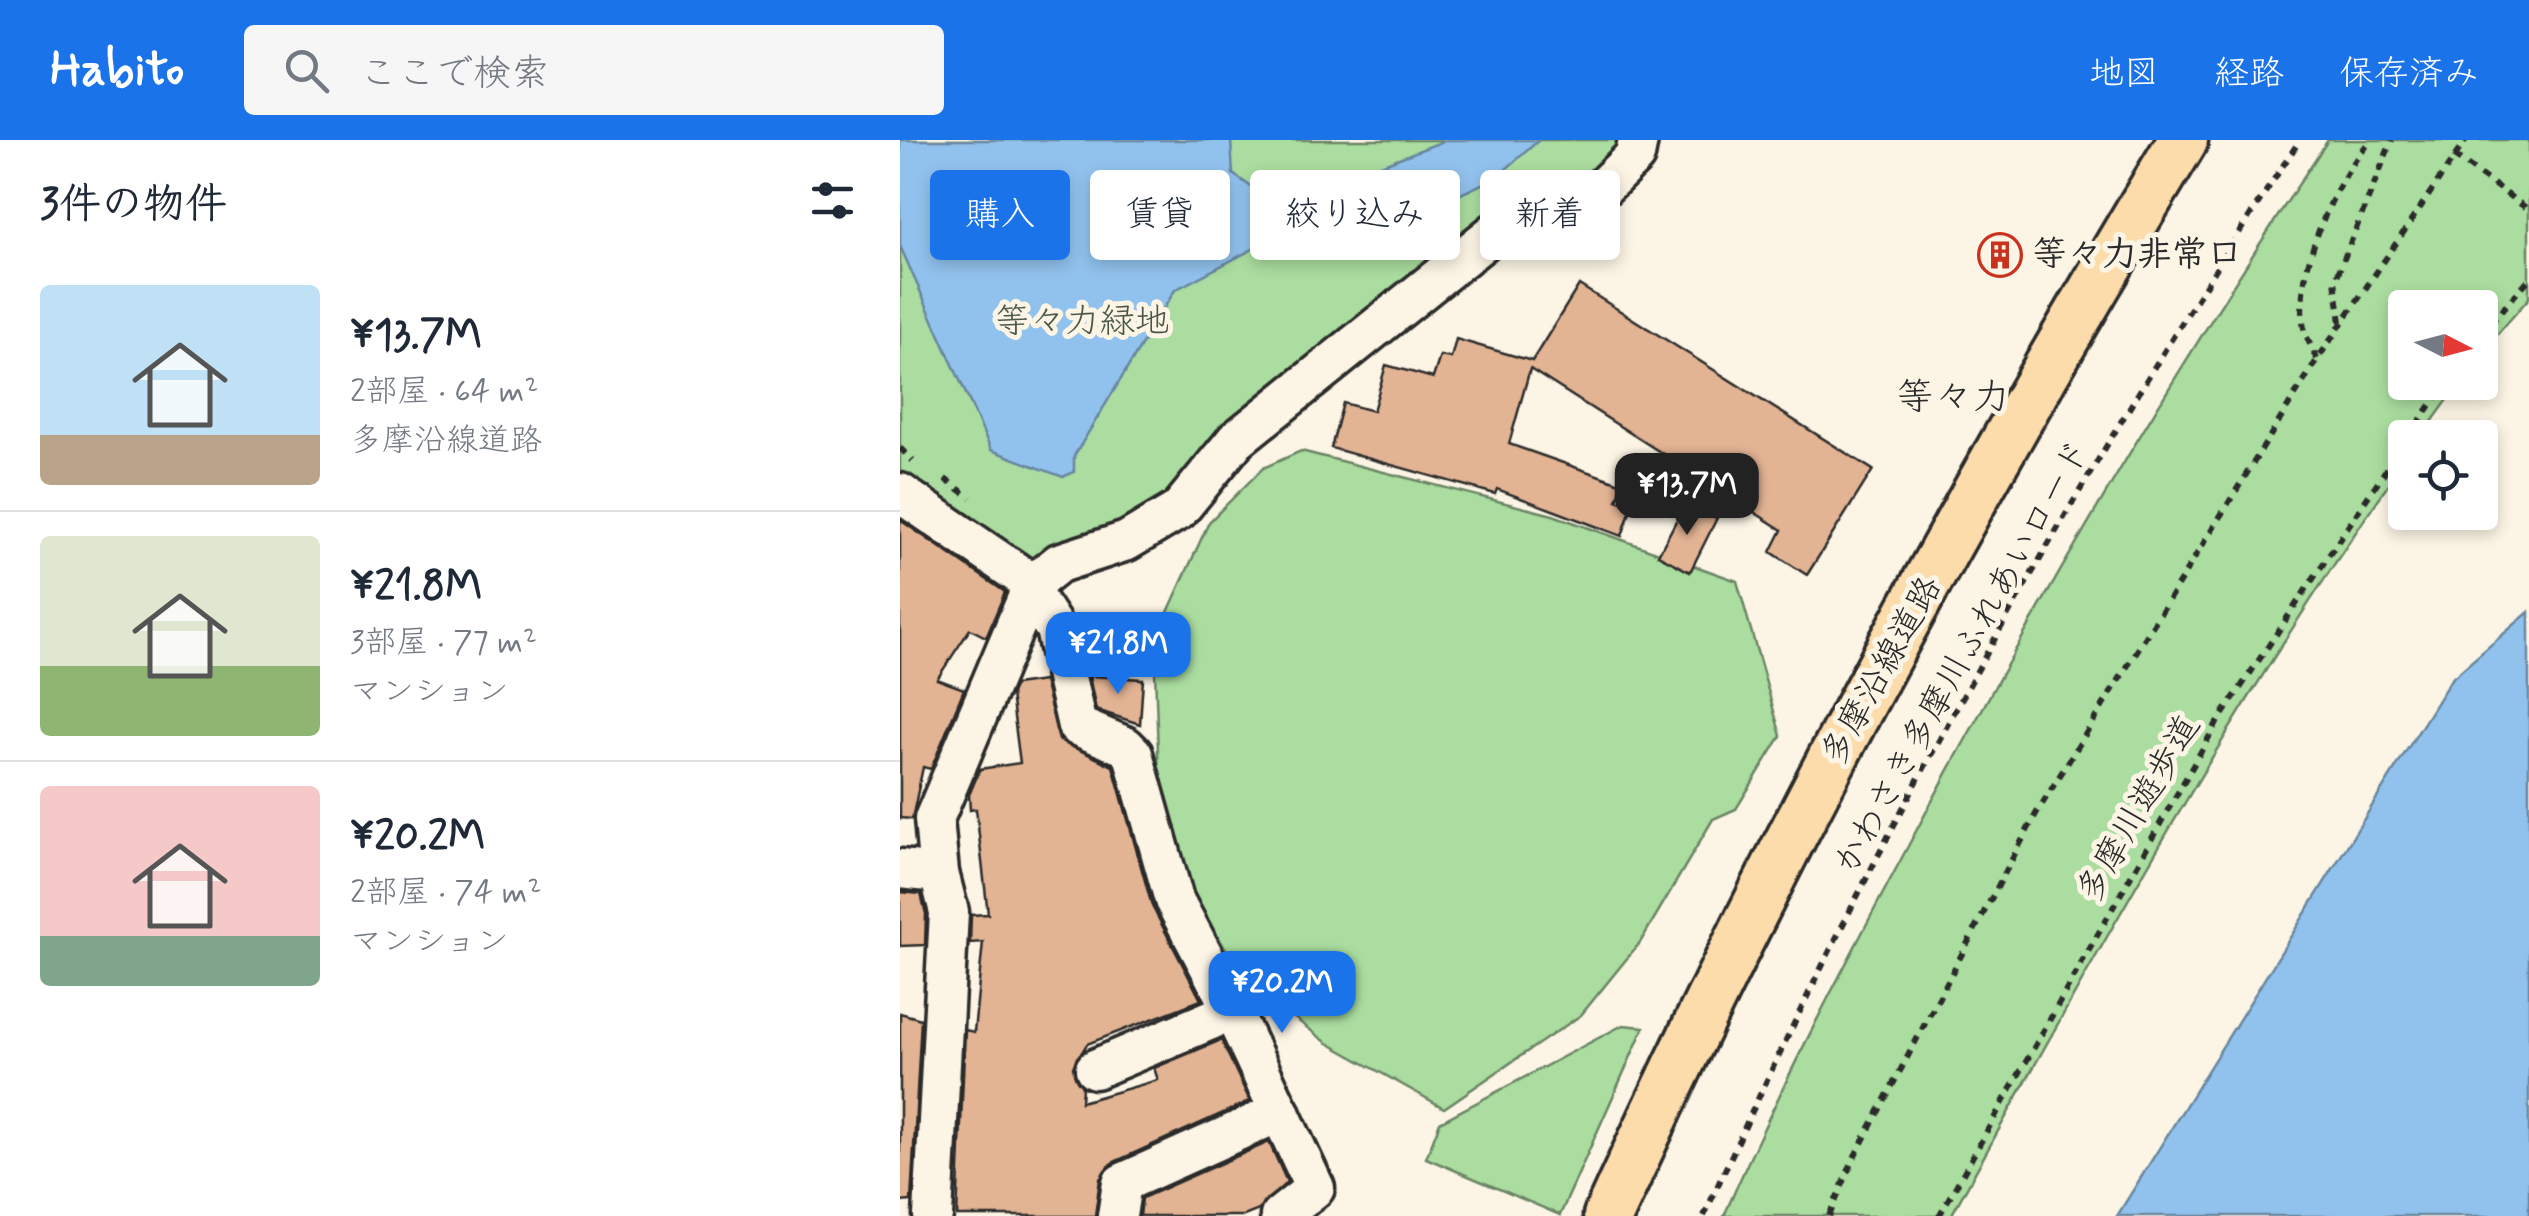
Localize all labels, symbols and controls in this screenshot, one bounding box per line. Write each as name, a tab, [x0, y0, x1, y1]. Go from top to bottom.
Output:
search box	[244, 25, 944, 115]
text: Habito	[50, 39, 184, 102]
icon: search	[279, 43, 334, 98]
text: ここで検索	[359, 50, 549, 99]
text: 地図	[2089, 51, 2159, 97]
text: 経路	[2214, 51, 2284, 97]
text: 保存済み	[2339, 51, 2479, 97]
chip: 購入	[930, 170, 1070, 260]
chip: 賃貸	[1090, 170, 1230, 260]
chip: 絞り込み	[1250, 170, 1460, 260]
chip: 新着	[1480, 170, 1620, 260]
icon: filters	[805, 173, 860, 228]
text: 3件の物件	[40, 178, 227, 233]
building icon: 等々力非常口	[1977, 232, 2023, 278]
place label: 等々力非常口	[2032, 232, 2242, 278]
north arrow	[2388, 290, 2498, 400]
map controls	[2388, 290, 2498, 530]
park label: 等々力緑地	[994, 299, 1170, 345]
text: ¥13.7M	[350, 309, 482, 364]
icon: home	[120, 325, 240, 445]
text: 2部屋 · 64 m²	[350, 371, 538, 413]
district label: 等々力	[1896, 374, 2010, 423]
text: 多摩沿線道路	[350, 420, 542, 462]
button: locate	[2388, 420, 2498, 530]
street label: かわさき多摩川ふれあいロード	[1824, 432, 2102, 882]
pin: ¥13.7M	[1606, 453, 1768, 538]
text: ¥13.7M	[1637, 464, 1737, 506]
text: ¥21.8M	[350, 560, 482, 615]
street label: 多摩沿線道路	[1811, 568, 1953, 774]
icon: home	[120, 576, 240, 696]
pin: ¥21.8M	[1037, 612, 1199, 697]
text: 3部屋 · 77 m²	[350, 622, 537, 664]
text: ¥21.8M	[1068, 623, 1168, 665]
text: マンション	[350, 671, 509, 713]
street label: 多摩川遊歩道	[2067, 707, 2211, 911]
text: ¥20.2M	[350, 810, 485, 865]
icon: home	[120, 826, 240, 946]
text: 2部屋 · 74 m²	[350, 872, 541, 914]
text: マンション	[350, 921, 509, 963]
pin: ¥20.2M	[1201, 951, 1363, 1036]
text: ¥20.2M	[1231, 962, 1333, 1004]

